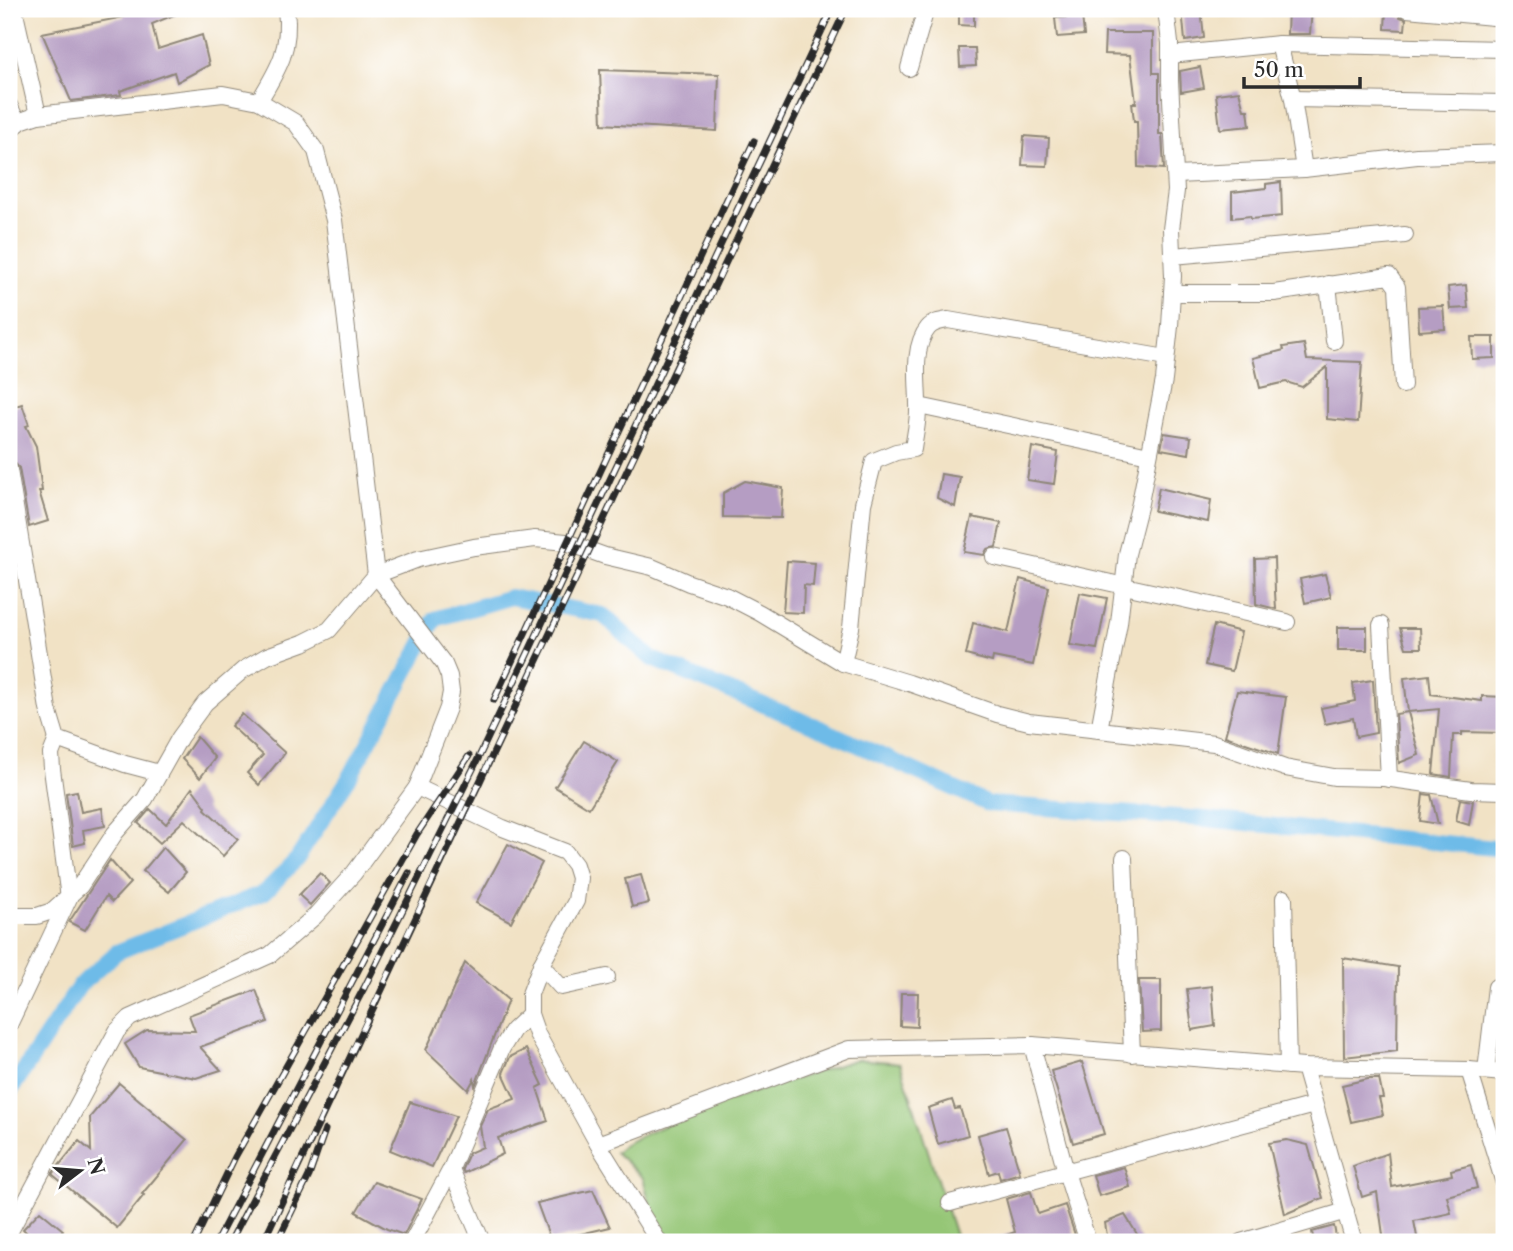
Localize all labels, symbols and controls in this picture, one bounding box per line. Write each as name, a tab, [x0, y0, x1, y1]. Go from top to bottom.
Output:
scale bar	[1244, 46, 1359, 90]
text: 50 m	[1254, 57, 1304, 82]
north arrow	[46, 1136, 116, 1206]
text: N	[83, 1155, 109, 1178]

